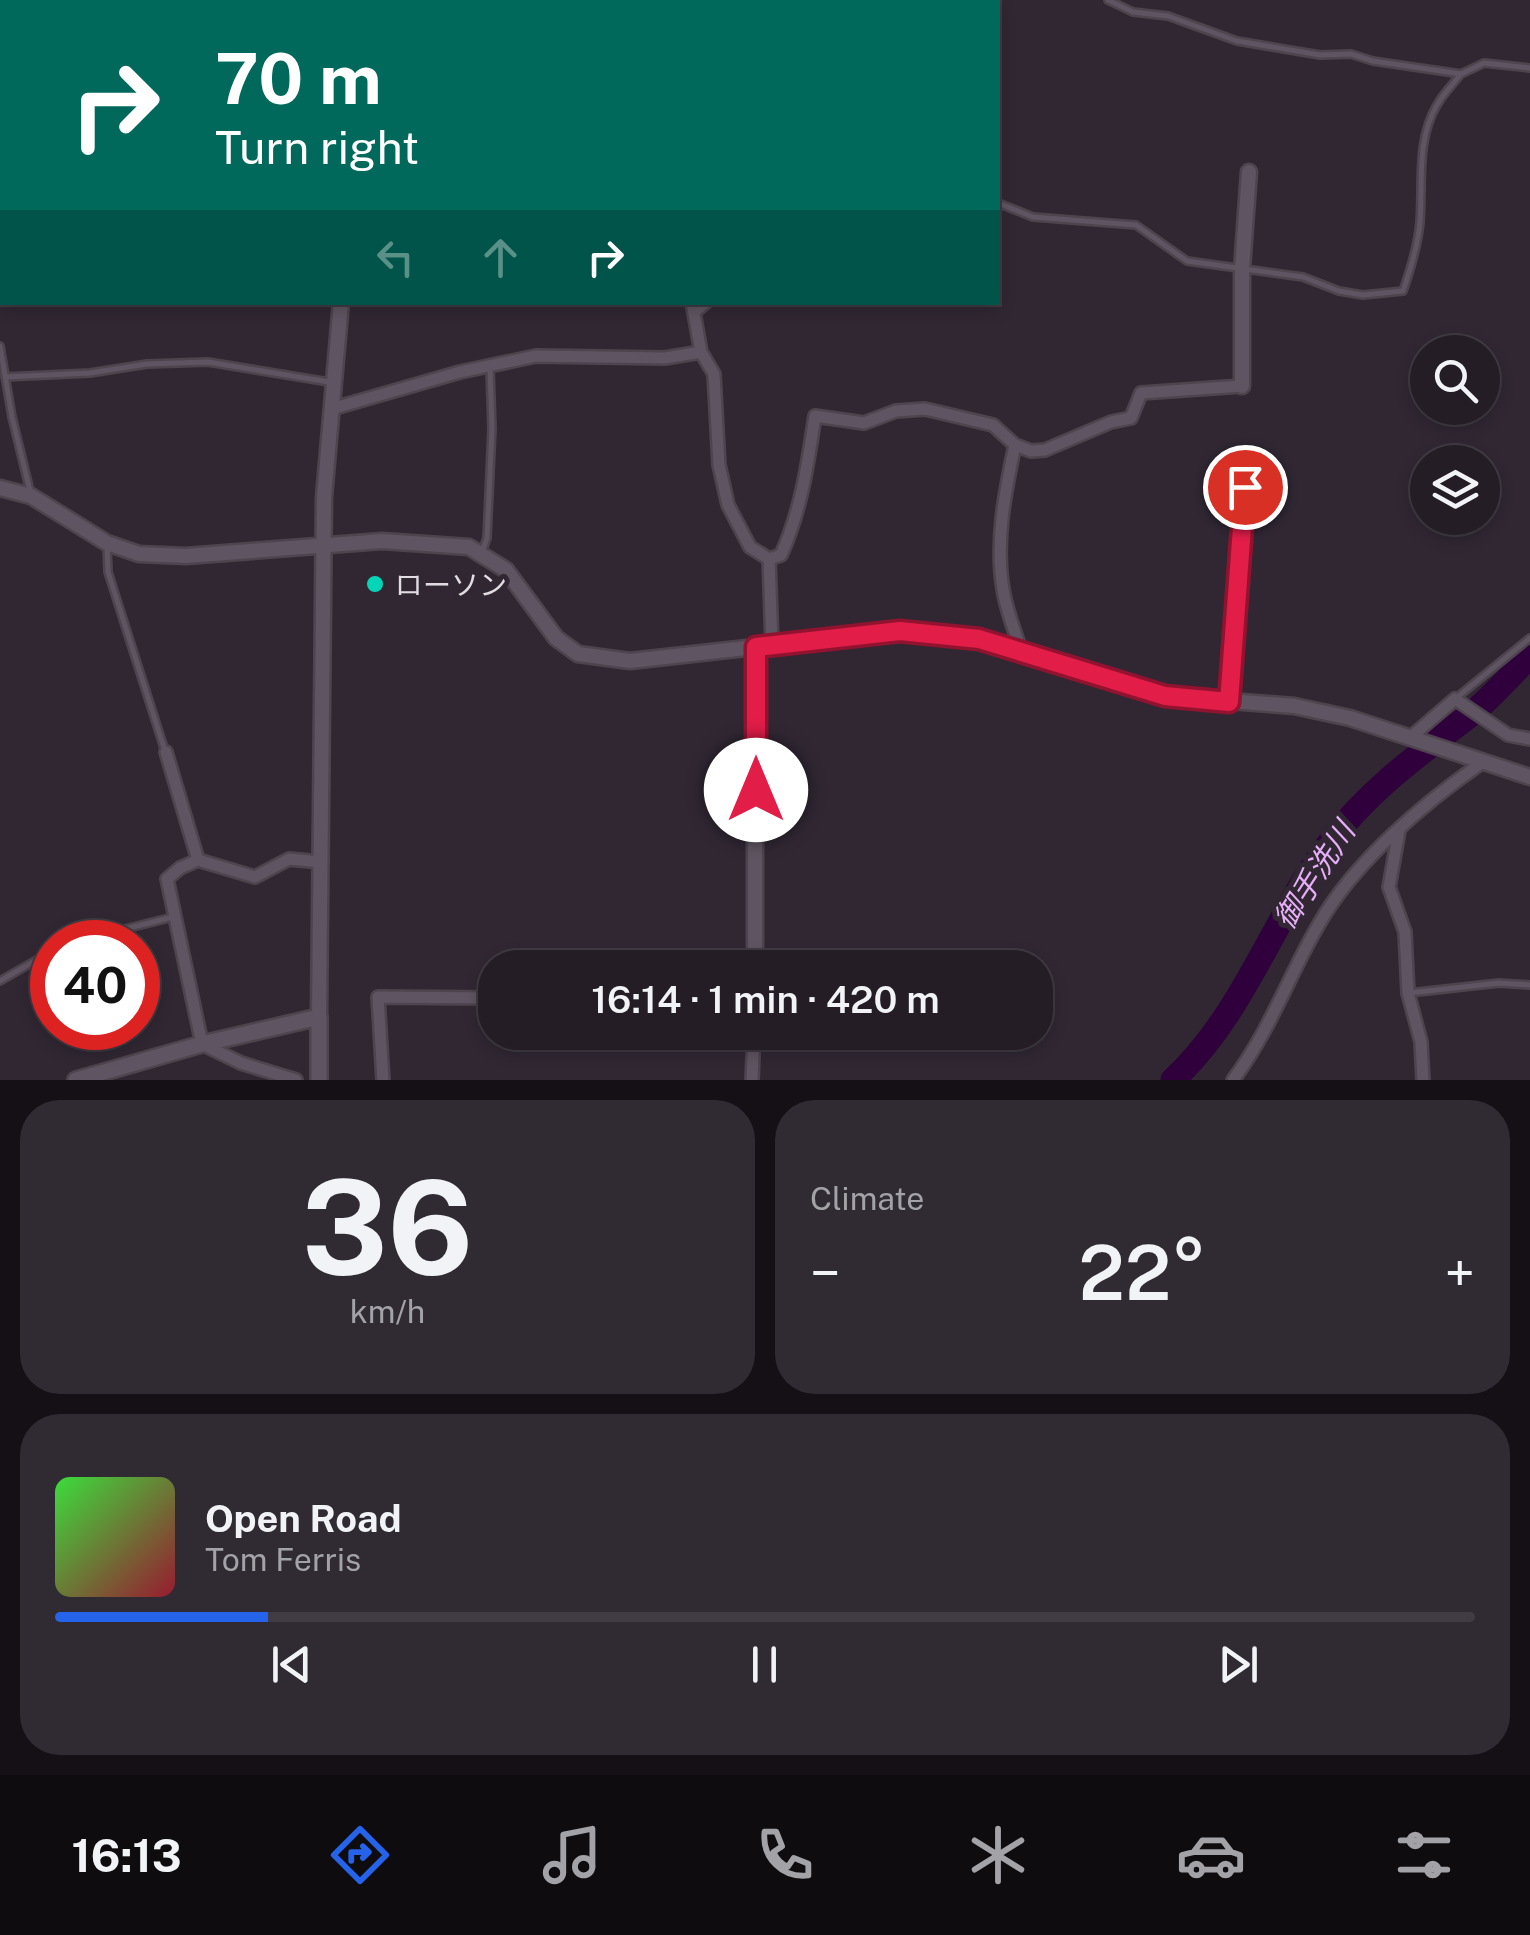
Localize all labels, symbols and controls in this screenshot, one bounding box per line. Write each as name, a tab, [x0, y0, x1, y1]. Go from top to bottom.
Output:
text: 70 m	[215, 37, 382, 120]
icon: right	[50, 40, 180, 170]
text: Turn right	[215, 121, 419, 174]
icon: left	[368, 230, 423, 285]
icon: ahead	[473, 230, 528, 285]
icon: right	[578, 230, 633, 285]
map controls	[1410, 335, 1500, 535]
button: search	[1410, 335, 1500, 425]
pin	[1203, 445, 1288, 530]
button: layers	[1410, 445, 1500, 535]
icon: arrive	[1218, 460, 1273, 515]
place label: ローソン	[395, 568, 507, 601]
marker: ローソン	[364, 573, 386, 595]
position arrow	[704, 738, 808, 842]
water label: 御手洗川	[1266, 812, 1363, 935]
speed limit sign: 40	[30, 920, 160, 1050]
text: 16:14 · 1 min · 420 m	[591, 977, 940, 1022]
text: 36	[302, 1152, 473, 1304]
text: Climate	[810, 1180, 924, 1217]
text: 22°	[1079, 1229, 1206, 1317]
text: −	[810, 1241, 841, 1305]
text: +	[1445, 1241, 1475, 1305]
text: km/h	[350, 1293, 425, 1330]
text: Open Road	[205, 1496, 402, 1541]
text: Tom Ferris	[205, 1541, 361, 1578]
icon: previous	[264, 1637, 319, 1692]
icon: pause	[737, 1637, 792, 1692]
icon: next	[1211, 1637, 1266, 1692]
icon: directions	[325, 1820, 395, 1890]
icon: music	[537, 1820, 607, 1890]
icon: phone	[750, 1820, 820, 1890]
icon: climate	[963, 1820, 1033, 1890]
icon: car	[1176, 1820, 1246, 1890]
icon: filters	[1389, 1820, 1459, 1890]
text: 16:13	[71, 1829, 182, 1882]

